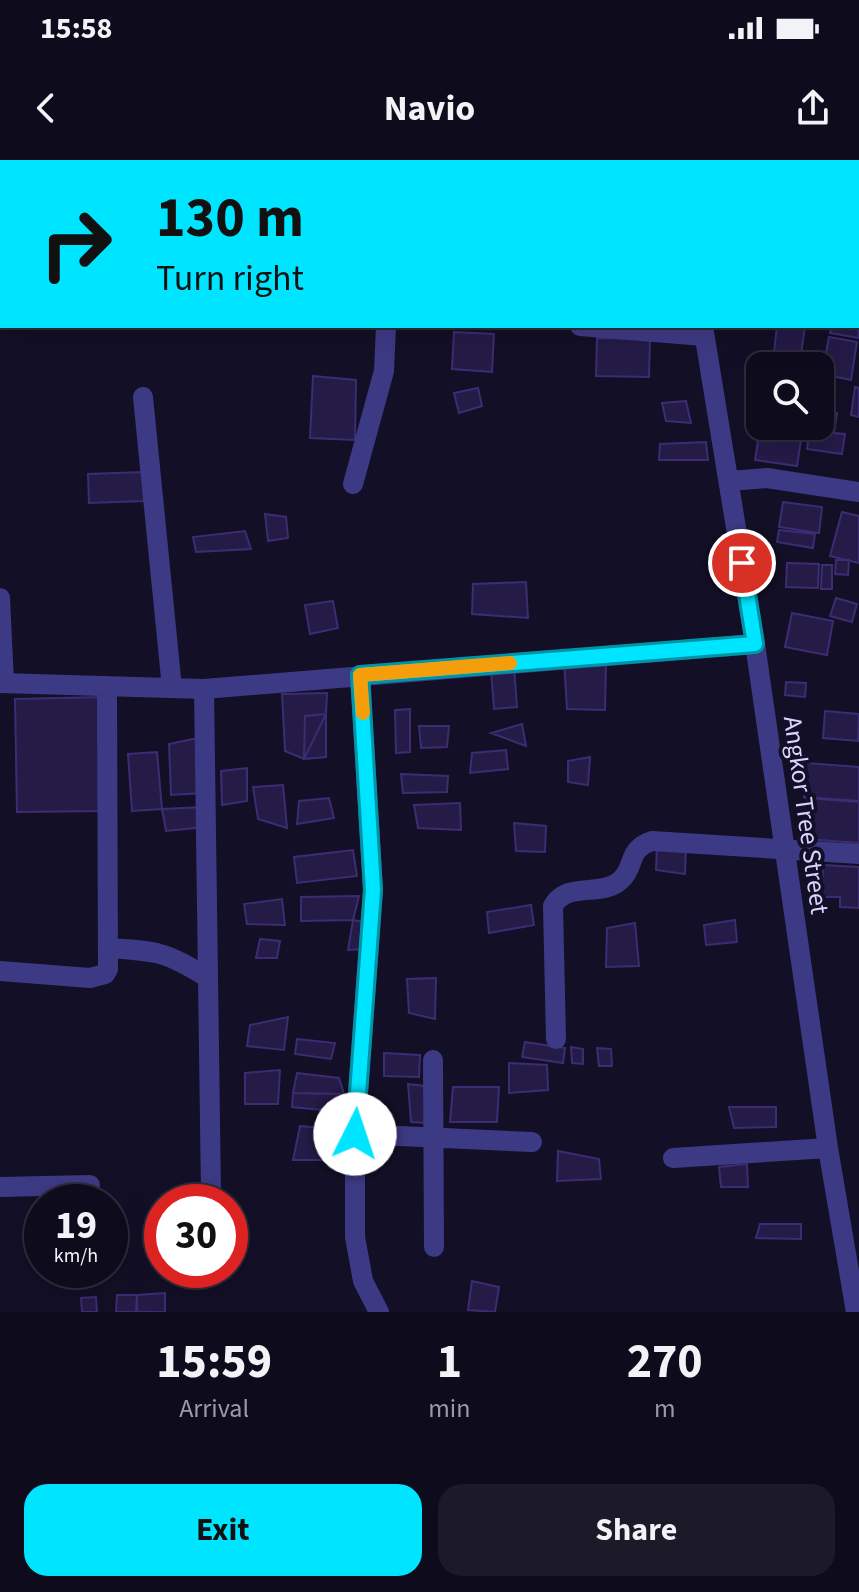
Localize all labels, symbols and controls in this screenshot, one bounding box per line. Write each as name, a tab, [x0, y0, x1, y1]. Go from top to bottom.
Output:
text: 15:58	[40, 7, 112, 50]
text: Navio	[384, 83, 475, 134]
icon: back	[24, 86, 68, 130]
icon: share	[791, 86, 835, 130]
text: 130 m	[156, 179, 304, 258]
icon: right	[24, 192, 128, 296]
text: Turn right	[156, 253, 304, 304]
map controls	[746, 352, 834, 440]
button: search	[746, 352, 834, 440]
pin	[708, 529, 776, 597]
icon: arrive	[720, 541, 764, 585]
street label: Angkor Tree Street	[774, 713, 838, 917]
position arrow	[313, 1092, 397, 1176]
speed limit sign: 30	[144, 1184, 248, 1288]
text: 19	[55, 1197, 97, 1254]
text: km/h	[54, 1242, 98, 1270]
text: 15:59	[156, 1328, 272, 1396]
text: 1	[437, 1328, 462, 1396]
text: 270	[627, 1328, 703, 1396]
text: Arrival	[179, 1390, 249, 1427]
text: min	[428, 1390, 470, 1427]
text: m	[654, 1390, 675, 1427]
button: Exit	[24, 1484, 422, 1576]
button: Share	[438, 1484, 835, 1576]

